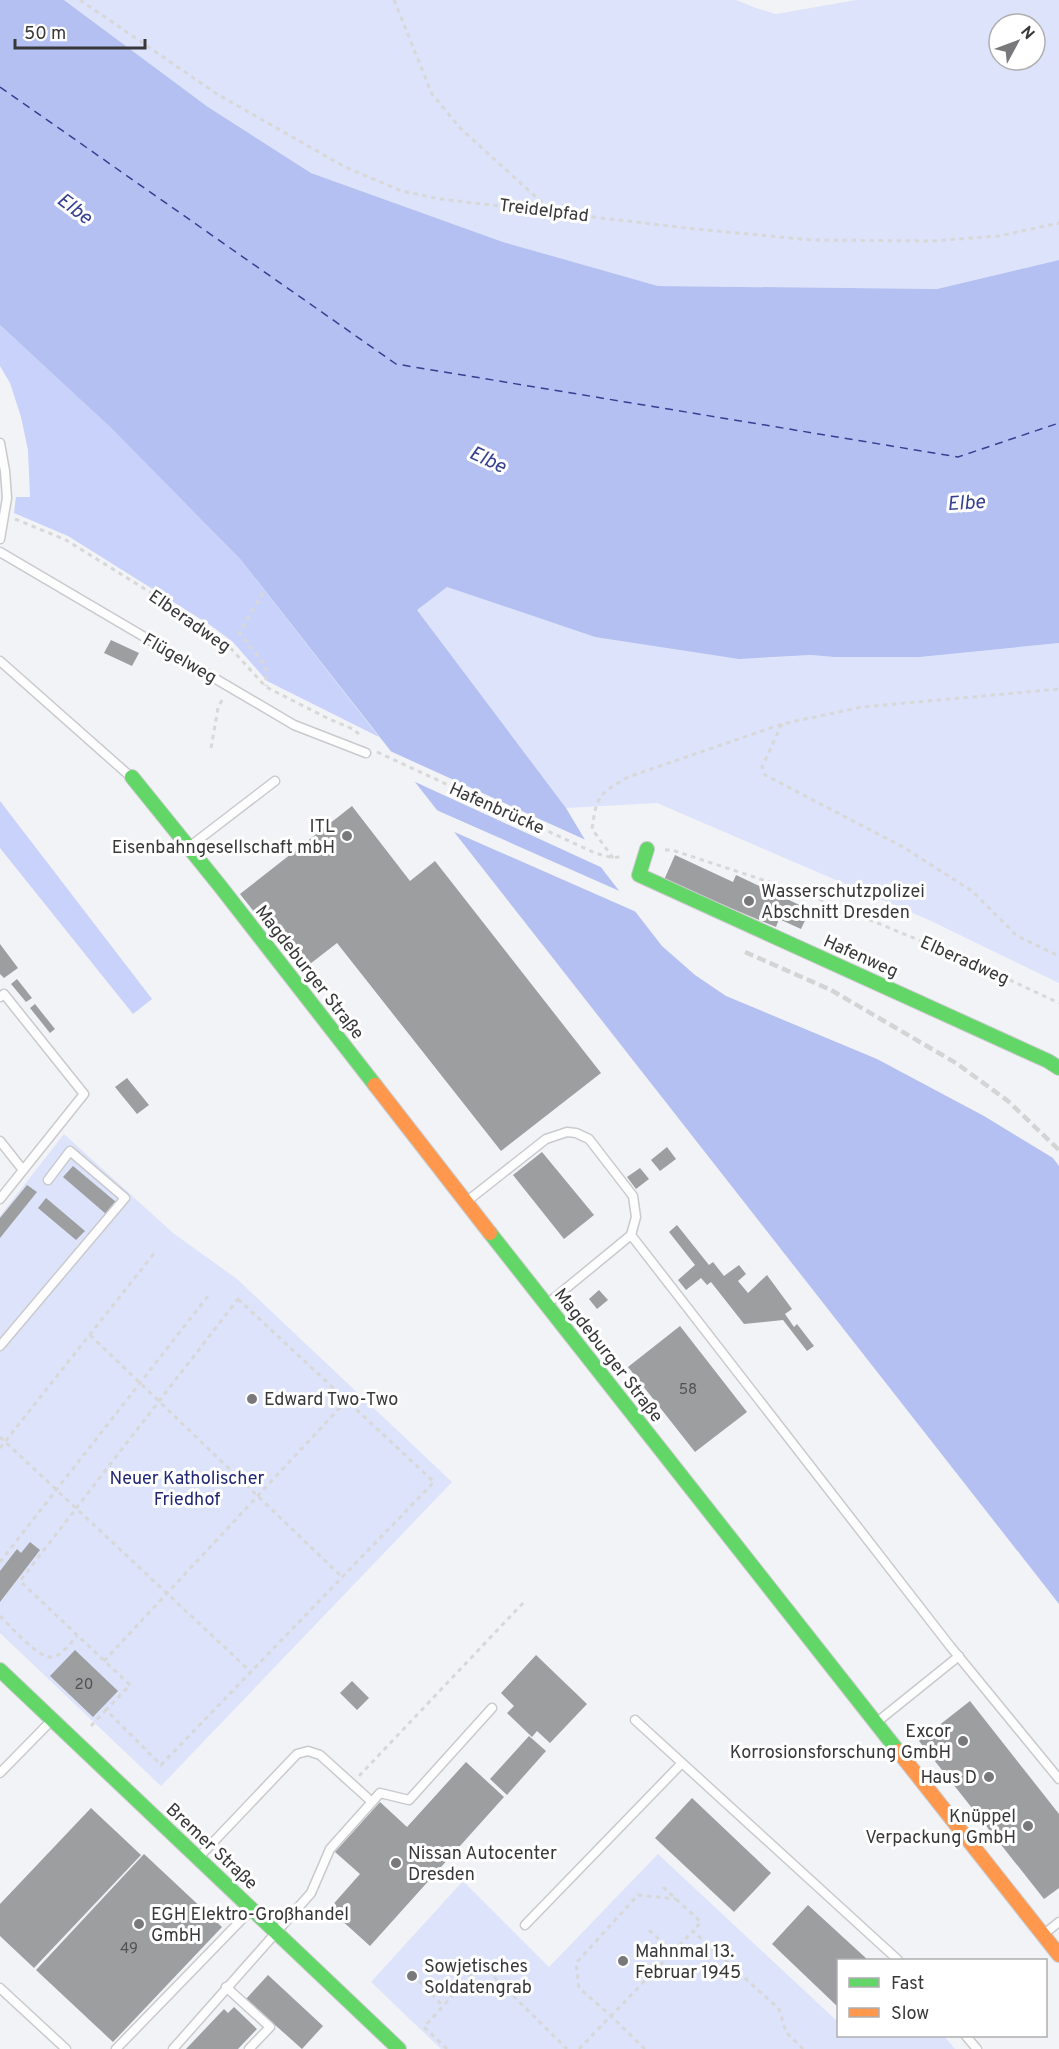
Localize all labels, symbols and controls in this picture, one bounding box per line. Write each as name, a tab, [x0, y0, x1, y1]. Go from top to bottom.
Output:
scale bar	[15, 12, 146, 50]
north arrow	[987, 12, 1047, 72]
text: 50 m	[24, 23, 66, 46]
text: N	[1015, 23, 1038, 44]
water label: Elbe	[51, 188, 97, 232]
street label: Treidelpfad	[498, 195, 590, 228]
water label: Elbe	[464, 441, 510, 481]
water label: Elbe	[946, 490, 987, 518]
street label: Elberadweg	[144, 586, 235, 659]
street label: Flügelweg	[138, 629, 221, 690]
street label: Hafenbrücke	[445, 778, 548, 841]
place label: ITL Eisenbahngesellschaft mbH	[112, 816, 335, 860]
marker: ITL Eisenbahngesellschaft mbH	[340, 829, 354, 843]
place label: Wasserschutzpolizei Abschnitt Dresden	[761, 881, 925, 925]
marker: Wasserschutzpolizei Abschnitt Dresden	[742, 894, 756, 908]
street label: Magdeburger Straße	[249, 901, 368, 1045]
street label: Hafenweg	[819, 931, 901, 984]
street label: Elberadweg	[916, 932, 1013, 991]
street label: Magdeburger Straße	[548, 1284, 667, 1428]
house number: 58	[679, 1381, 697, 1400]
place label: Edward Two-Two	[264, 1389, 398, 1412]
marker: Edward Two-Two	[245, 1392, 259, 1406]
park label: Neuer Katholischer Friedhof	[109, 1468, 265, 1512]
house number: 20	[75, 1676, 93, 1695]
place label: Excor Korrosionsforschung GmbH	[730, 1721, 951, 1765]
marker: Excor Korrosionsforschung GmbH	[956, 1734, 970, 1748]
place label: Haus D	[920, 1767, 977, 1790]
marker: Haus D	[982, 1770, 996, 1784]
street label: Bremer Straße	[160, 1799, 262, 1896]
place label: Knüppel Verpackung GmbH	[865, 1806, 1016, 1850]
marker: Knüppel Verpackung GmbH	[1021, 1819, 1035, 1833]
place label: Nissan Autocenter Dresden	[408, 1843, 557, 1887]
marker: Nissan Autocenter Dresden	[389, 1856, 403, 1870]
place label: EGH Elektro-Großhandel GmbH	[151, 1904, 349, 1948]
marker: EGH Elektro-Großhandel GmbH	[132, 1917, 146, 1931]
house number: 49	[120, 1940, 138, 1959]
place label: Mahnmal 13. Februar 1945	[635, 1941, 741, 1985]
marker: Mahnmal 13. Februar 1945	[616, 1954, 630, 1968]
place label: Sowjetisches Soldatengrab	[424, 1956, 532, 2000]
legend	[837, 1959, 1047, 2037]
marker: Sowjetisches Soldatengrab	[405, 1969, 419, 1983]
text: Fast	[891, 1973, 924, 1996]
text: Slow	[891, 2003, 929, 2026]

